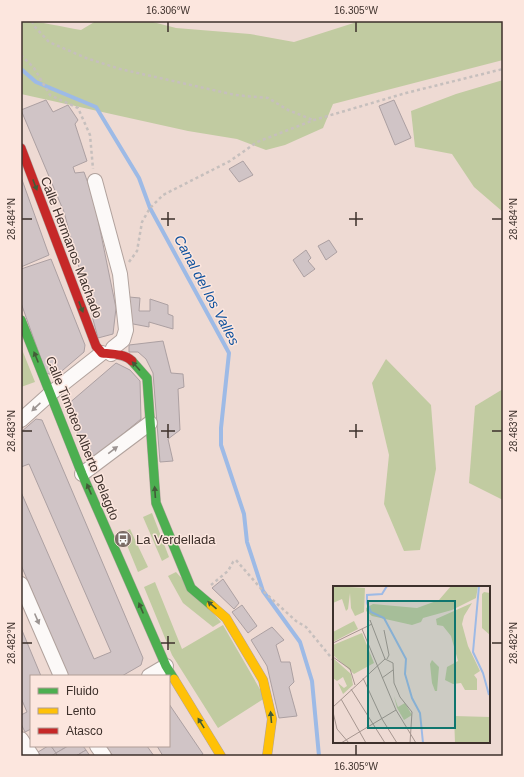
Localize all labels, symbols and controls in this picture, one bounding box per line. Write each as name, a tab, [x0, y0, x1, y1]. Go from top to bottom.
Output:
text: 16.306°W	[146, 5, 191, 16]
text: 16.305°W	[334, 5, 379, 16]
street label: Calle Hermanos Machado	[38, 174, 105, 320]
one-way arrow	[32, 179, 38, 191]
text: 28.484°N	[6, 198, 17, 240]
text: 28.484°N	[508, 198, 519, 240]
water label: Canal del los Valles	[171, 232, 243, 348]
one-way arrow	[78, 301, 84, 313]
one-way arrow	[32, 351, 38, 363]
street label: Calle Timoteo Alberto Delagdo	[43, 354, 122, 522]
one-way arrow	[131, 361, 141, 371]
one-way arrow	[31, 402, 40, 411]
text: 28.483°N	[6, 410, 17, 452]
text: 28.483°N	[508, 410, 519, 452]
one-way arrow	[108, 446, 119, 454]
one-way arrow	[86, 483, 92, 494]
one-way arrow	[151, 486, 158, 498]
bus stop icon: La Verdellada	[113, 529, 133, 549]
place label: La Verdellada	[136, 532, 216, 547]
inset map	[333, 586, 490, 743]
one-way arrow	[206, 601, 217, 610]
one-way arrow	[137, 602, 143, 614]
one-way arrow	[34, 614, 40, 626]
text: 28.482°N	[6, 622, 17, 664]
text: 28.482°N	[508, 622, 519, 664]
legend	[30, 675, 170, 747]
text: Fluido	[66, 684, 99, 698]
text: Lento	[66, 704, 96, 718]
one-way arrow	[268, 711, 274, 724]
one-way arrow	[197, 718, 205, 728]
text: Atasco	[66, 724, 103, 738]
text: 16.305°W	[334, 761, 379, 772]

